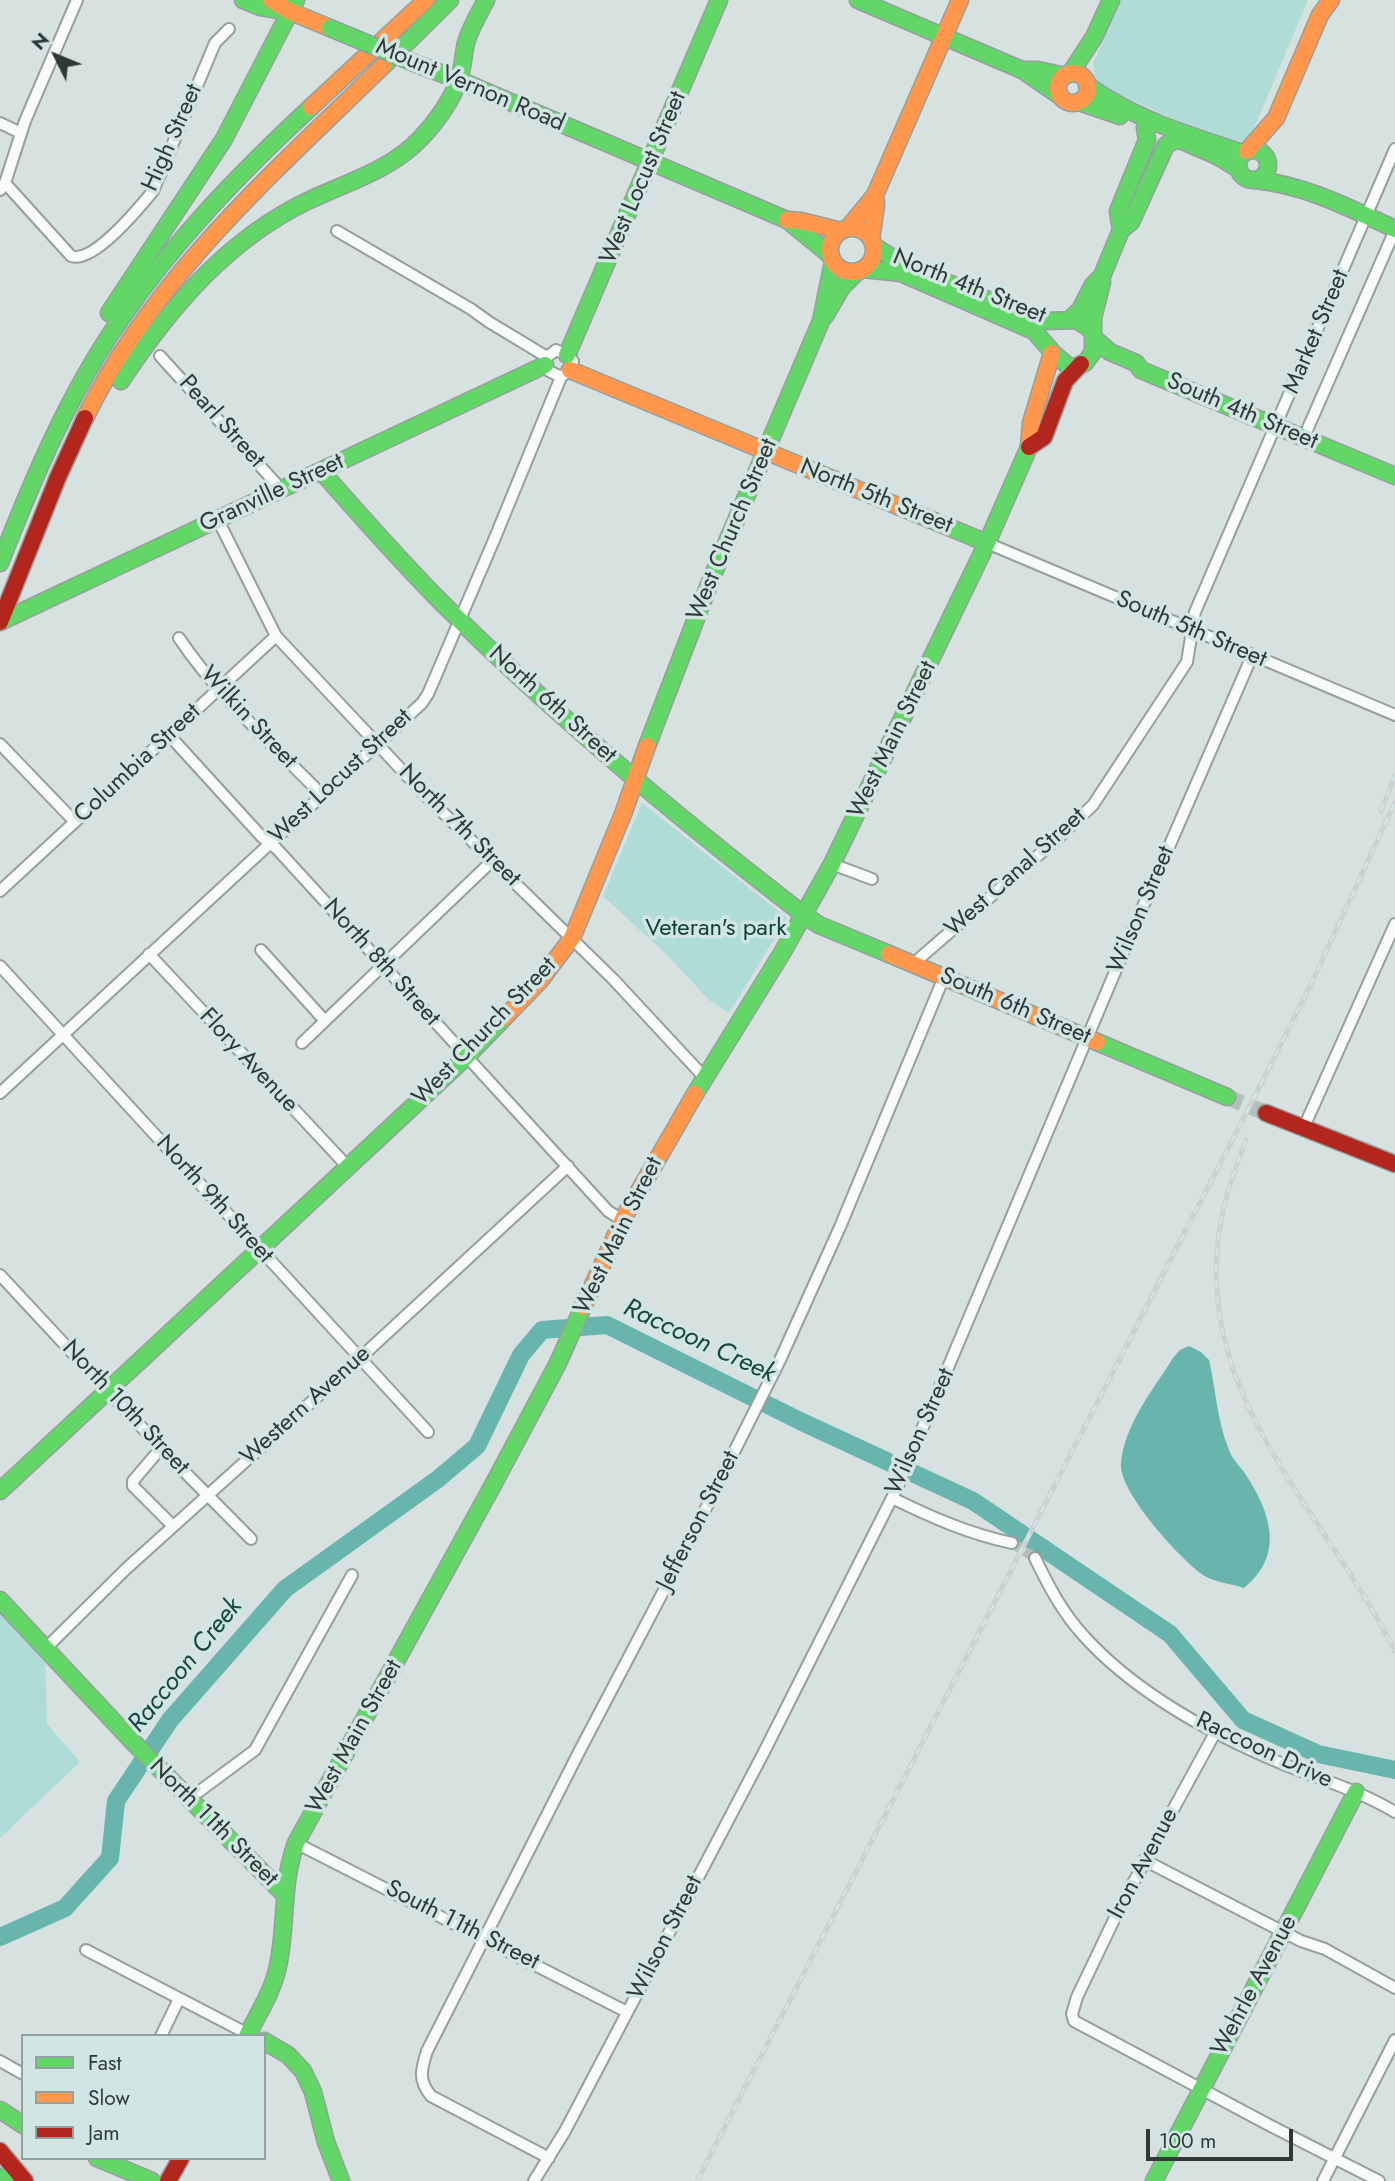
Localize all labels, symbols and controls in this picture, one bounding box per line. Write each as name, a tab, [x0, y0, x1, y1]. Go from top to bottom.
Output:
north arrow	[21, 21, 91, 91]
text: N	[25, 27, 55, 56]
street label: Mount Vernon Road	[371, 33, 569, 139]
street label: High Street	[137, 80, 209, 196]
street label: West Locust Street	[595, 87, 693, 269]
street label: North 4th Street	[888, 243, 1050, 331]
street label: Market Street	[1278, 266, 1356, 398]
street label: South 4th Street	[1162, 367, 1322, 457]
street label: Pearl Street	[172, 370, 270, 474]
street label: West Church Street	[682, 435, 784, 625]
street label: Granville Street	[195, 448, 349, 540]
street label: North 5th Street	[796, 453, 956, 541]
street label: South 5th Street	[1111, 585, 1271, 675]
street label: North 6th Street	[482, 640, 622, 770]
street label: West Main Street	[843, 657, 943, 823]
street label: Wilkin Street	[193, 661, 303, 775]
street label: Columbia Street	[69, 698, 207, 830]
street label: West Locust Street	[264, 703, 418, 851]
street label: North 7th Street	[392, 759, 526, 893]
street label: West Canal Street	[940, 802, 1092, 944]
street label: Wilson Street	[1102, 842, 1182, 978]
street label: North 8th Street	[316, 893, 446, 1033]
park label: Veteran's park	[645, 915, 787, 943]
street label: West Church Street	[407, 952, 563, 1112]
street label: South 6th Street	[935, 962, 1095, 1052]
street label: Flory Avenue	[192, 1003, 304, 1119]
street label: North 9th Street	[149, 1130, 279, 1270]
street label: West Main Street	[569, 1153, 669, 1319]
water label: Raccoon Creek	[618, 1293, 780, 1391]
street label: North 10th Street	[55, 1335, 195, 1481]
street label: Western Avenue	[235, 1340, 377, 1472]
street label: Wilson Street	[880, 1364, 962, 1500]
street label: Jefferson Street	[652, 1447, 746, 1595]
water label: Raccoon Creek	[122, 1592, 250, 1740]
street label: West Main Street	[301, 1655, 409, 1819]
street label: Raccoon Drive	[1191, 1707, 1337, 1795]
street label: North 11th Street	[143, 1753, 283, 1893]
street label: Iron Avenue	[1103, 1804, 1185, 1924]
street label: Wilson Street	[622, 1871, 710, 2005]
street label: South 11th Street	[380, 1875, 544, 1977]
street label: Wehrle Avenue	[1206, 1911, 1304, 2061]
legend	[21, 2034, 266, 2160]
text: Fast	[88, 2048, 121, 2078]
text: Slow	[88, 2083, 130, 2113]
scale bar	[1150, 2114, 1297, 2158]
text: Jam	[88, 2118, 120, 2148]
text: 100 m	[1159, 2126, 1216, 2156]

